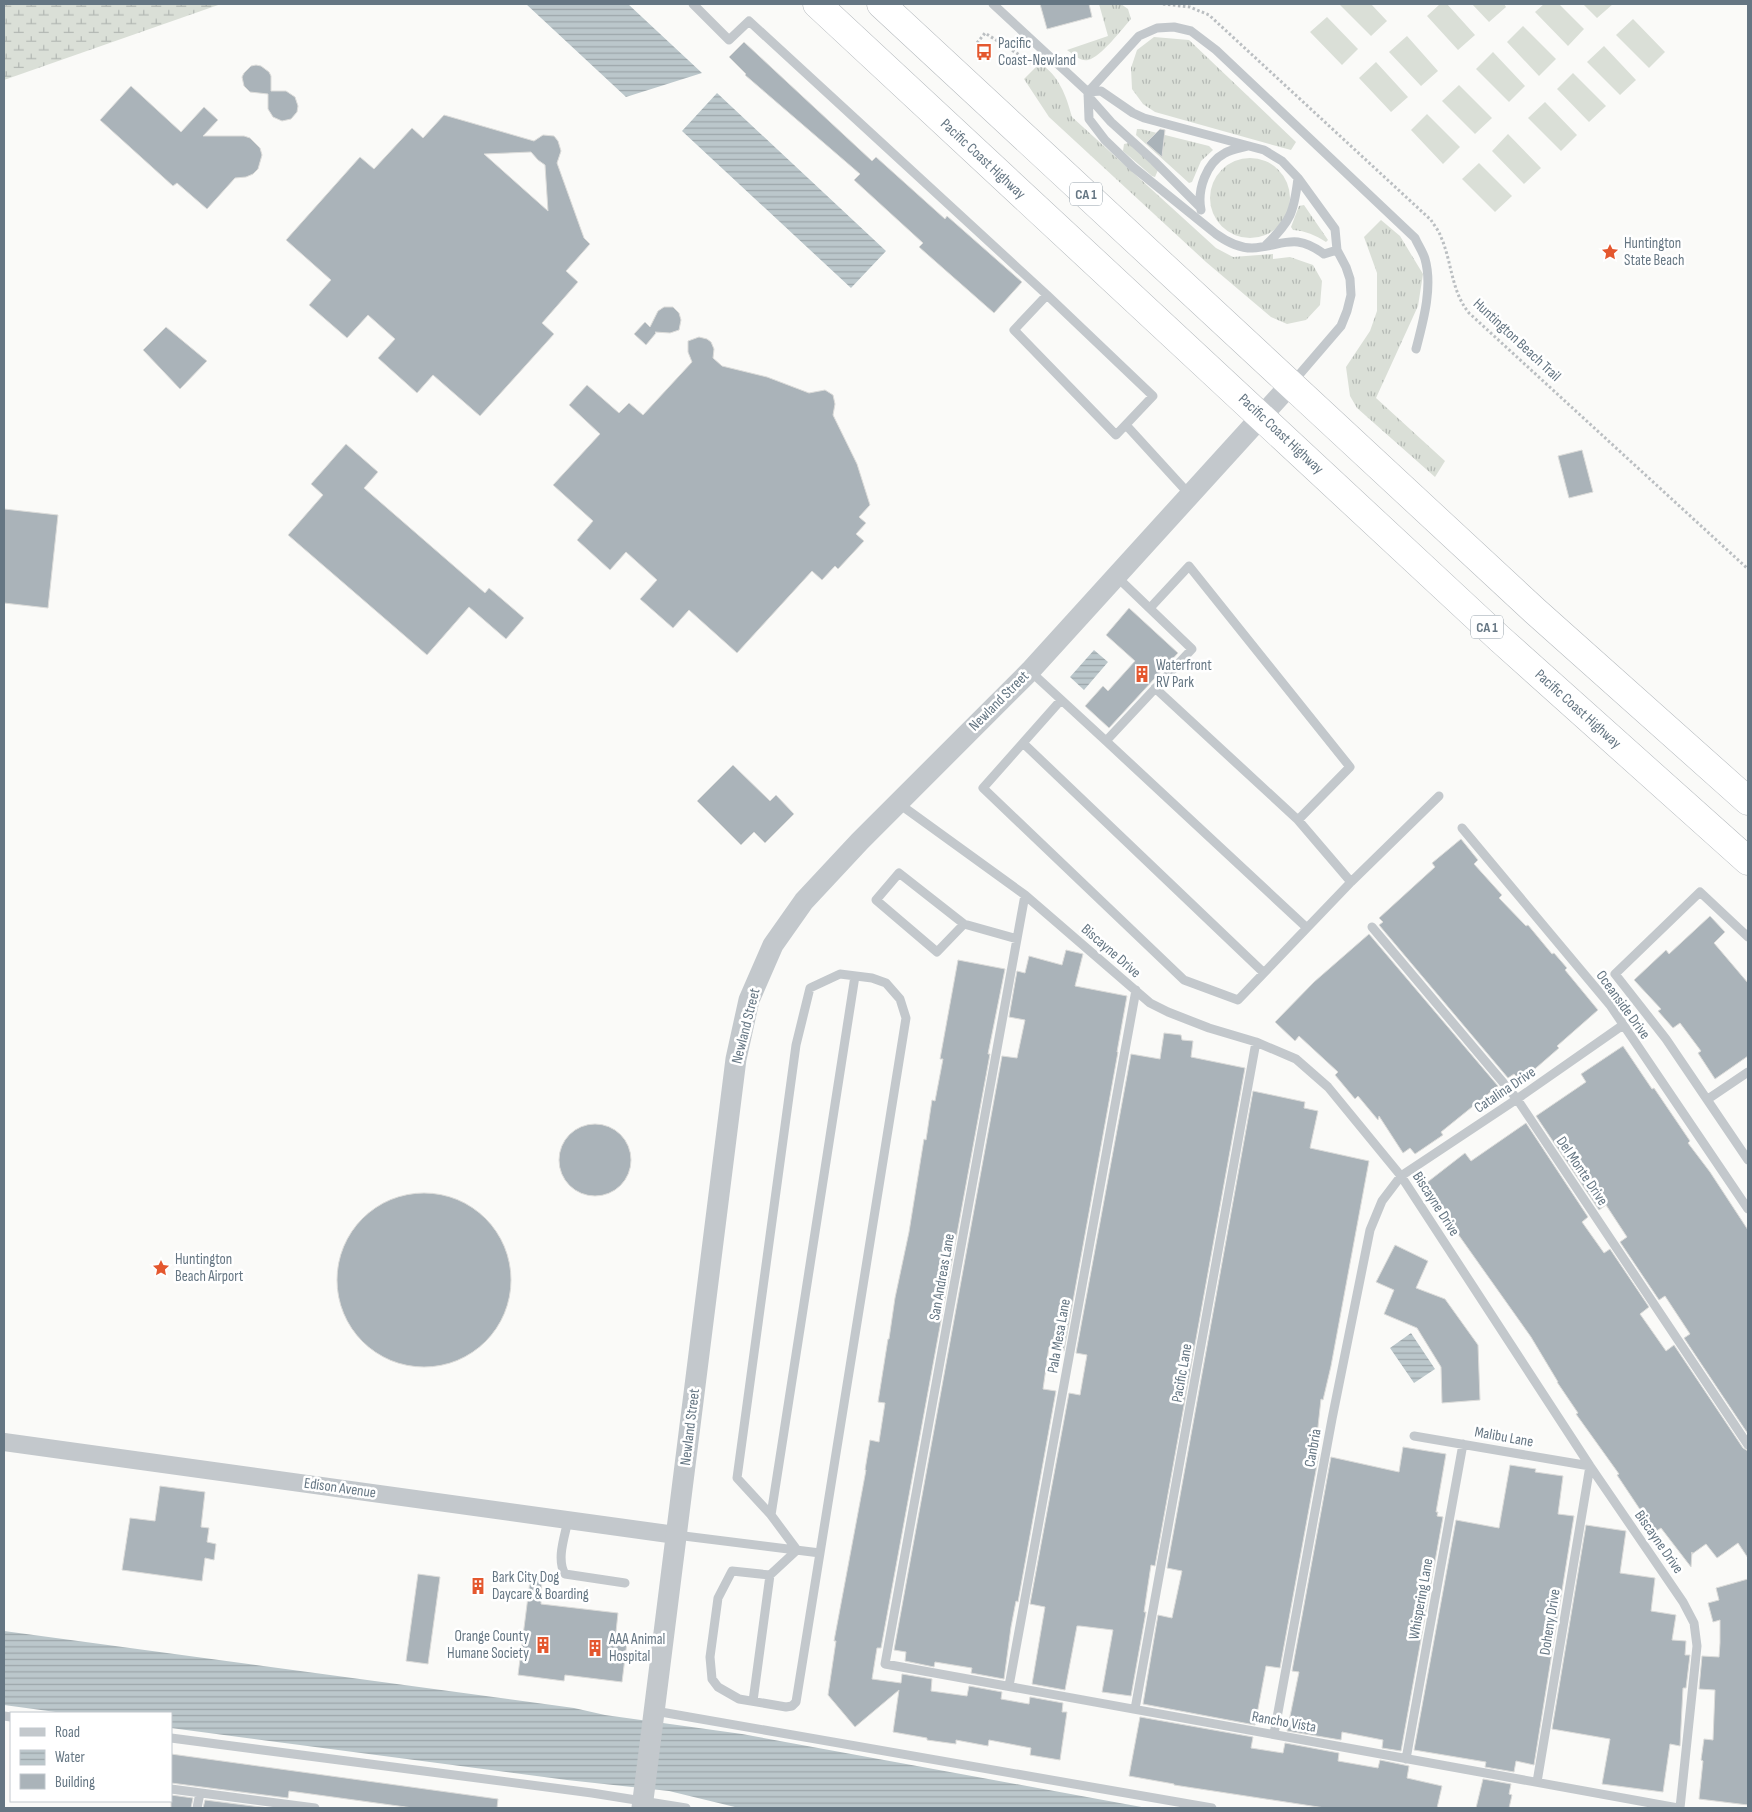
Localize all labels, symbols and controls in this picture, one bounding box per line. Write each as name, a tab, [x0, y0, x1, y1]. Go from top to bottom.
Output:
place label: Pacific Coast-Newland	[998, 34, 1076, 70]
bus stop icon: Pacific Coast-Newland	[974, 42, 994, 62]
street label: Pacific Coast Highway	[936, 115, 1030, 203]
road number: CA 1	[1070, 182, 1102, 205]
place label: Huntington State Beach	[1624, 234, 1684, 270]
place icon: Huntington State Beach	[1600, 242, 1620, 262]
street label: Huntington Beach Trail	[1469, 294, 1565, 386]
street label: Pacific Coast Highway	[1234, 390, 1328, 478]
road number: CA 1	[1471, 616, 1503, 638]
place label: Waterfront RV Park	[1156, 656, 1212, 692]
building icon: Waterfront RV Park	[1132, 664, 1152, 684]
street label: Pacific Coast Highway	[1531, 665, 1625, 753]
street label: Newland Street	[965, 667, 1033, 735]
street label: Biscayne Drive	[1077, 920, 1145, 982]
street label: Oceanside Drive	[1592, 967, 1654, 1043]
street label: Newland Street	[727, 986, 765, 1066]
street label: Catalina Drive	[1471, 1063, 1539, 1117]
street label: Del Monte Drive	[1552, 1133, 1612, 1209]
street label: Biscayne Drive	[1408, 1168, 1464, 1240]
street label: San Andreas Lane	[925, 1232, 959, 1322]
place label: Huntington Beach Airport	[175, 1250, 244, 1286]
place icon: Huntington Beach Airport	[151, 1258, 171, 1278]
street label: Pala Mesa Lane	[1043, 1297, 1075, 1375]
street label: Pacific Lane	[1167, 1342, 1197, 1404]
street label: Newland Street	[676, 1387, 704, 1467]
street label: Malibu Lane	[1473, 1422, 1535, 1452]
street label: Canbria	[1300, 1427, 1326, 1469]
street label: Edison Avenue	[303, 1474, 377, 1502]
street label: Biscayne Drive	[1630, 1507, 1688, 1577]
street label: Whispering Lane	[1405, 1557, 1437, 1641]
place label: Bark City Dog Daycare & Boarding	[492, 1568, 589, 1604]
building icon: Bark City Dog Daycare & Boarding	[468, 1576, 488, 1596]
street label: Doheny Drive	[1535, 1588, 1565, 1656]
place label: Orange County Humane Society	[447, 1627, 529, 1663]
place label: AAA Animal Hospital	[608, 1630, 665, 1666]
building icon: Orange County Humane Society	[533, 1635, 553, 1655]
building icon: AAA Animal Hospital	[585, 1638, 605, 1658]
street label: Rancho Vista	[1250, 1707, 1318, 1737]
legend	[10, 1712, 172, 1802]
text: Road	[55, 1723, 80, 1742]
text: Water	[55, 1748, 86, 1767]
text: Building	[55, 1773, 95, 1792]

